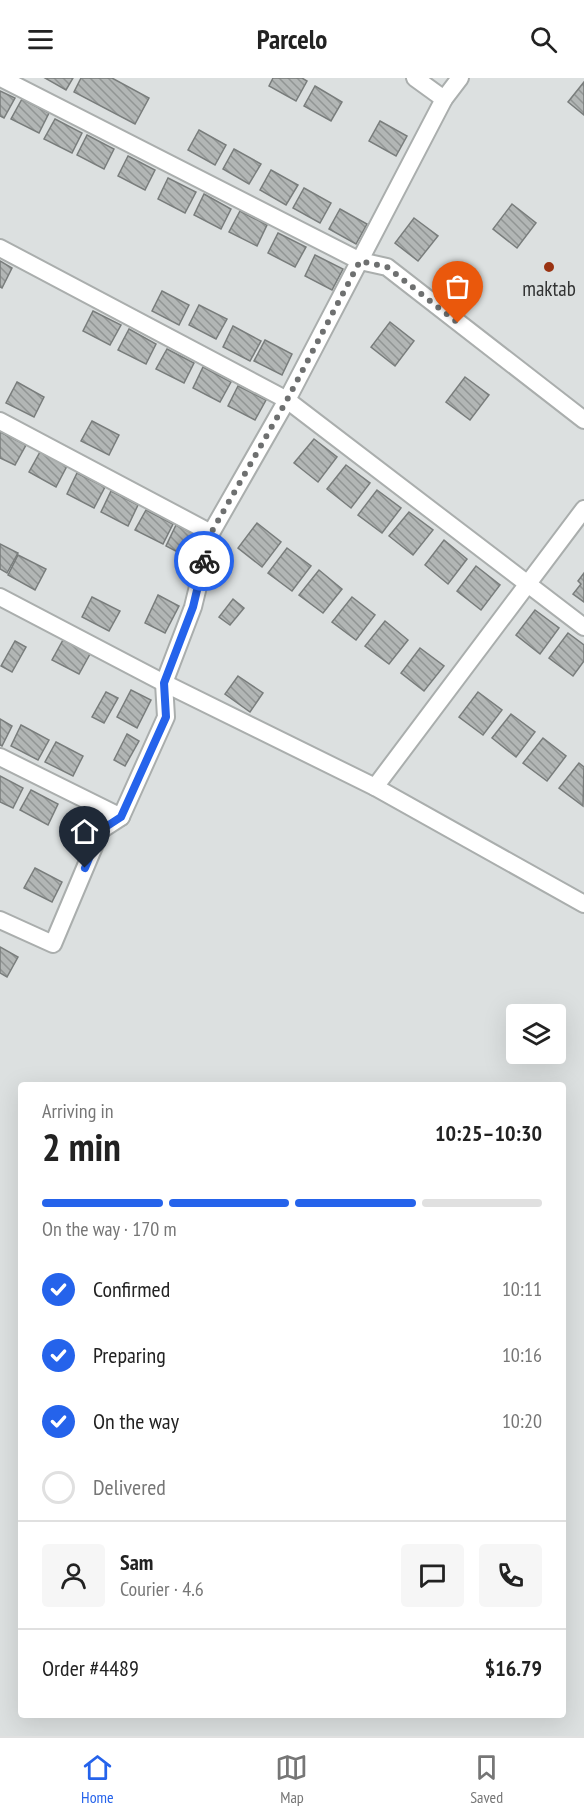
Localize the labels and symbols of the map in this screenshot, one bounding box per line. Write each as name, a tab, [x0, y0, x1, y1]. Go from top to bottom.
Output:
marker: maktab	[542, 260, 556, 274]
pin	[432, 261, 483, 323]
place label: maktab	[522, 275, 576, 302]
courier	[174, 531, 234, 591]
pin	[59, 806, 110, 868]

